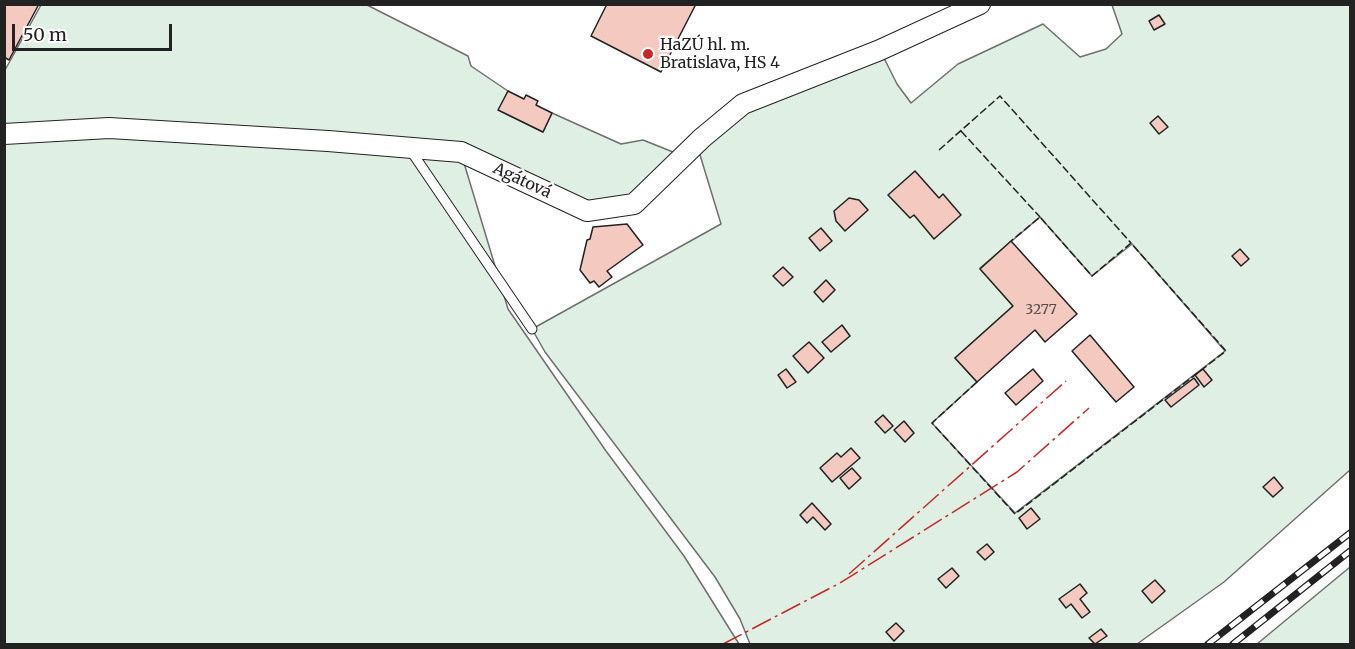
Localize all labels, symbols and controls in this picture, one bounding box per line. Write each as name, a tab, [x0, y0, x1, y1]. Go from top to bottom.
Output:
scale bar	[15, 12, 176, 50]
text: 50 m	[23, 23, 67, 46]
place label: HaZÚ hl. m. Bratislava, HS 4	[660, 35, 780, 73]
marker: HaZÚ hl. m. Bratislava, HS 4	[641, 47, 655, 61]
street label: Agátová	[490, 159, 554, 203]
house number: 3277	[1025, 302, 1057, 318]

